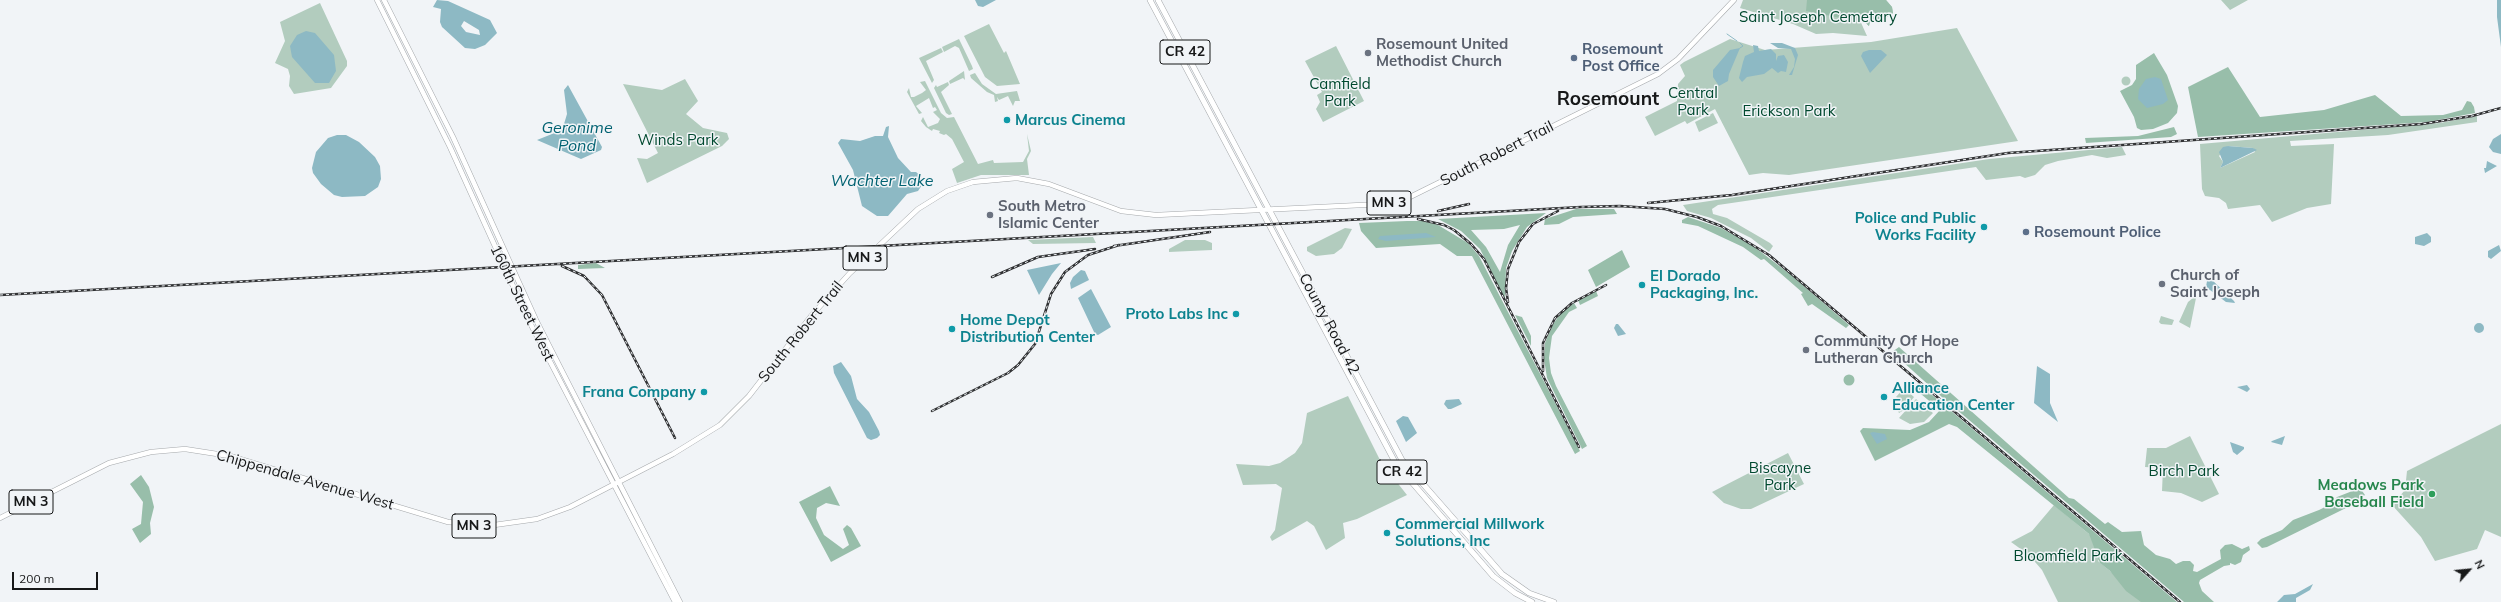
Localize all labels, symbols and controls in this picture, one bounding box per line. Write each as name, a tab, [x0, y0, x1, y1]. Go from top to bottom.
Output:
park label: Saint Joseph Cemetary	[1739, 8, 1897, 26]
place label: Rosemount United Methodist Church	[1376, 35, 1508, 70]
road number: CR 42	[1160, 40, 1210, 64]
place label: Rosemount Post Office	[1582, 40, 1663, 75]
marker: Rosemount United Methodist Church	[1363, 48, 1373, 58]
marker: Rosemount Post Office	[1569, 53, 1579, 63]
park label: Camfield Park	[1309, 75, 1371, 110]
park label: Central Park	[1668, 84, 1718, 119]
district label: Rosemount	[1557, 88, 1659, 110]
park label: Erickson Park	[1742, 102, 1836, 120]
place label: Marcus Cinema	[1015, 111, 1125, 129]
marker: Marcus Cinema	[1002, 115, 1012, 125]
water label: Geronime Pond	[541, 118, 613, 156]
street label: South Robert Trail	[1437, 118, 1557, 190]
park label: Winds Park	[638, 131, 718, 149]
water label: Wachter Lake	[830, 171, 934, 191]
road number: MN 3	[1367, 191, 1411, 215]
place label: South Metro Islamic Center	[998, 197, 1099, 232]
place label: Police and Public Works Facility	[1855, 209, 1976, 244]
marker: South Metro Islamic Center	[985, 210, 995, 220]
marker: Police and Public Works Facility	[1979, 222, 1989, 232]
place label: Rosemount Police	[2034, 223, 2161, 241]
marker: Rosemount Police	[2021, 227, 2031, 237]
street label: 160th Street West	[486, 242, 558, 364]
road number: MN 3	[843, 246, 887, 270]
place label: Church of Saint Joseph	[2170, 266, 2260, 301]
place label: El Dorado Packaging, Inc.	[1650, 267, 1758, 302]
street label: County Road 42	[1295, 270, 1363, 378]
street label: South Robert Trail	[755, 278, 847, 386]
marker: Church of Saint Joseph	[2157, 279, 2167, 289]
marker: El Dorado Packaging, Inc.	[1637, 280, 1647, 290]
place label: Proto Labs Inc	[1125, 305, 1228, 323]
marker: Proto Labs Inc	[1231, 309, 1241, 319]
place label: Home Depot Distribution Center	[960, 311, 1095, 346]
marker: Home Depot Distribution Center	[947, 324, 957, 334]
place label: Community Of Hope Lutheran Church	[1814, 332, 1959, 367]
marker: Community Of Hope Lutheran Church	[1801, 345, 1811, 355]
place label: Alliance Education Center	[1892, 379, 2014, 414]
place label: Frana Company	[582, 383, 696, 401]
marker: Frana Company	[699, 387, 709, 397]
marker: Alliance Education Center	[1879, 392, 1889, 402]
street label: Chippendale Avenue West	[214, 446, 396, 514]
park label: Biscayne Park	[1749, 459, 1811, 494]
road number: CR 42	[1377, 460, 1427, 484]
park label: Birch Park	[2149, 462, 2219, 480]
place label: Meadows Park Baseball Field	[2318, 476, 2424, 511]
marker: Meadows Park Baseball Field	[2427, 489, 2437, 499]
road number: MN 3	[9, 490, 53, 514]
road number: MN 3	[452, 514, 496, 538]
place label: Commercial Millwork Solutions, Inc	[1395, 515, 1544, 550]
marker: Commercial Millwork Solutions, Inc	[1382, 528, 1392, 538]
park label: Bloomfield Park	[2014, 547, 2122, 565]
north arrow	[2449, 550, 2489, 590]
text: N	[2472, 558, 2488, 571]
scale bar	[14, 564, 100, 590]
text: 200 m	[19, 571, 54, 586]

